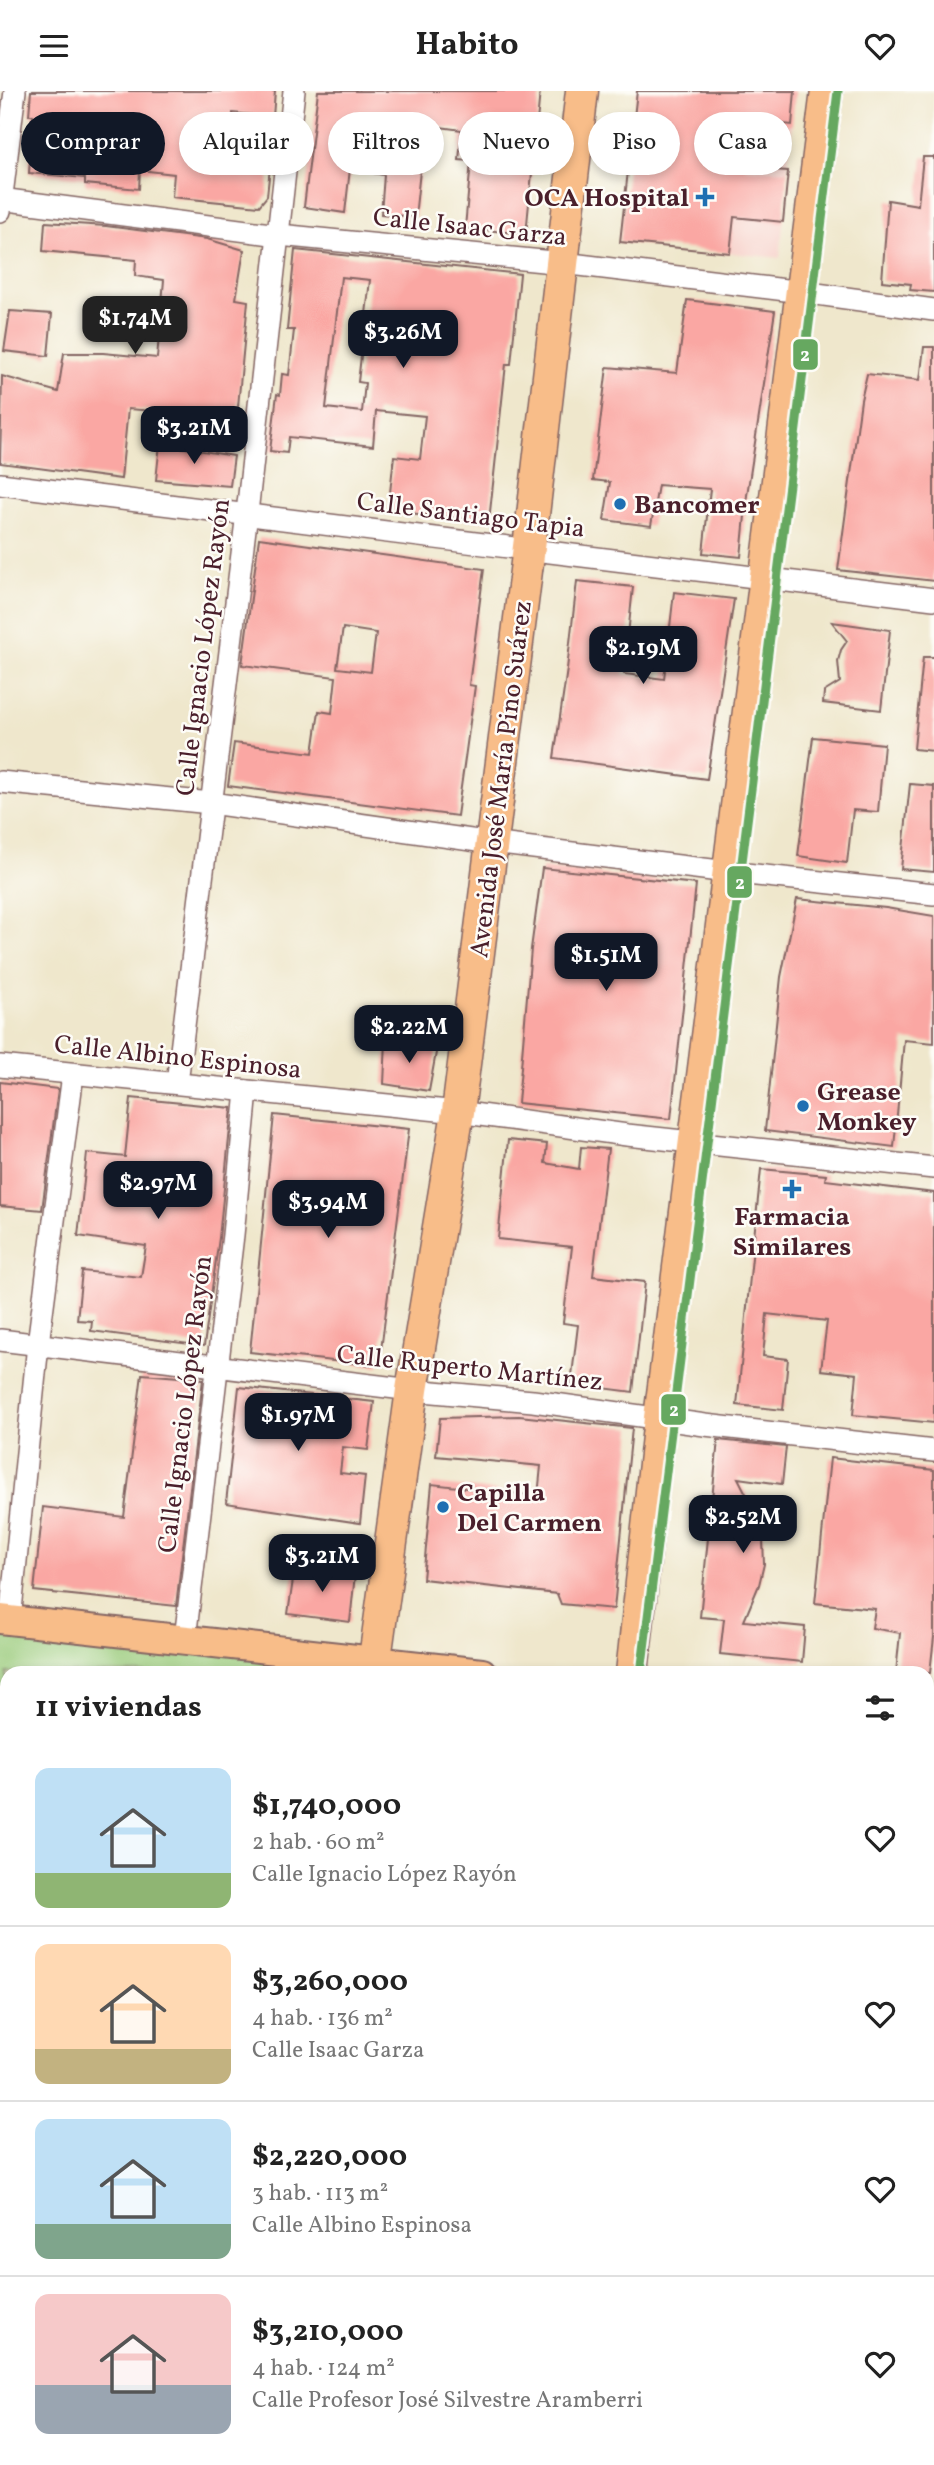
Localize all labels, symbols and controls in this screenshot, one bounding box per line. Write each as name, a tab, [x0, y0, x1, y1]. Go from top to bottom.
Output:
text: Habito	[416, 24, 518, 68]
icon: menu	[35, 27, 73, 65]
icon: heart	[861, 27, 899, 65]
chip: Comprar	[21, 112, 165, 175]
chip: Alquilar	[179, 112, 314, 175]
chip: Filtros	[328, 112, 444, 175]
chip: Nuevo	[458, 112, 574, 175]
chip: Piso	[588, 112, 680, 175]
chip: Casa	[694, 112, 792, 175]
place label: OCA Hospital	[524, 181, 689, 217]
marker: OCA Hospital	[695, 187, 715, 207]
street label: Calle Isaac Garza	[371, 200, 569, 256]
pin: $1.74M	[78, 296, 192, 356]
text: $1.74M	[98, 303, 172, 335]
pin: $3.26M	[346, 310, 460, 370]
text: $3.26M	[364, 317, 442, 349]
line badge: 2	[792, 338, 819, 371]
text: 2	[800, 343, 810, 369]
pin: $3.21M	[137, 407, 251, 466]
text: $3.21M	[157, 413, 231, 445]
street label: Calle Santiago Tapia	[355, 484, 587, 548]
place label: Bancomer	[634, 488, 760, 524]
street label: Calle Ignacio López Rayón	[168, 496, 240, 798]
marker: Bancomer	[612, 496, 628, 512]
street label: Avenida José María Pino Suárez	[462, 599, 542, 960]
pin: $2.19M	[586, 627, 700, 686]
text: $2.19M	[605, 633, 681, 665]
line badge: 2	[726, 865, 753, 899]
text: 2	[735, 871, 745, 897]
pin: $1.51M	[549, 933, 663, 993]
text: $1.51M	[571, 940, 641, 972]
pin: $2.22M	[352, 1005, 466, 1065]
text: $2.22M	[370, 1012, 448, 1044]
street label: Calle Albino Espinosa	[52, 1027, 303, 1089]
place label: Grease Monkey	[817, 1075, 917, 1141]
marker: Grease Monkey	[795, 1098, 811, 1114]
pin: $2.97M	[101, 1161, 215, 1221]
text: $2.97M	[119, 1168, 197, 1200]
pin: $3.94M	[271, 1181, 385, 1240]
marker: Farmacia Similares	[784, 1181, 800, 1197]
text: $3.94M	[288, 1187, 368, 1219]
place label: Farmacia Similares	[733, 1200, 851, 1266]
street label: Calle Ignacio López Rayón	[150, 1253, 222, 1555]
street label: Calle Ruperto Martínez	[335, 1337, 605, 1401]
pin: $1.97M	[241, 1393, 355, 1453]
line badge: 2	[660, 1393, 687, 1426]
text: 2	[669, 1398, 679, 1424]
text: $1.97M	[261, 1400, 335, 1432]
place label: Capilla Del Carmen	[457, 1476, 602, 1542]
pin: $2.52M	[686, 1495, 800, 1555]
marker: Capilla Del Carmen	[435, 1499, 451, 1515]
text: $2.52M	[705, 1502, 781, 1534]
pin: $3.21M	[265, 1535, 379, 1594]
text: $3.21M	[285, 1541, 359, 1573]
text: 11 viviendas	[35, 1687, 202, 1729]
icon: filters	[861, 1689, 899, 1727]
text: $1,740,000	[252, 1785, 401, 1827]
icon: home	[91, 1796, 175, 1880]
icon: heart	[861, 1819, 899, 1857]
text: 2 hab. · 60 m²	[252, 1827, 385, 1859]
text: Calle Ignacio López Rayón	[252, 1859, 517, 1891]
text: $3,260,000	[252, 1961, 408, 2003]
icon: home	[91, 1972, 175, 2056]
icon: heart	[861, 1995, 899, 2033]
text: 4 hab. · 136 m²	[252, 2003, 393, 2035]
text: Calle Isaac Garza	[252, 2035, 424, 2067]
text: $2,220,000	[252, 2136, 407, 2178]
icon: home	[91, 2147, 175, 2231]
icon: heart	[861, 2170, 899, 2208]
text: 3 hab. · 113 m²	[252, 2178, 388, 2210]
text: Calle Albino Espinosa	[252, 2210, 472, 2242]
text: $3,210,000	[252, 2311, 404, 2353]
icon: home	[91, 2322, 175, 2406]
icon: heart	[861, 2345, 899, 2383]
text: 4 hab. · 124 m²	[252, 2353, 395, 2385]
text: Calle Profesor José Silvestre Aramberri	[252, 2385, 643, 2417]

